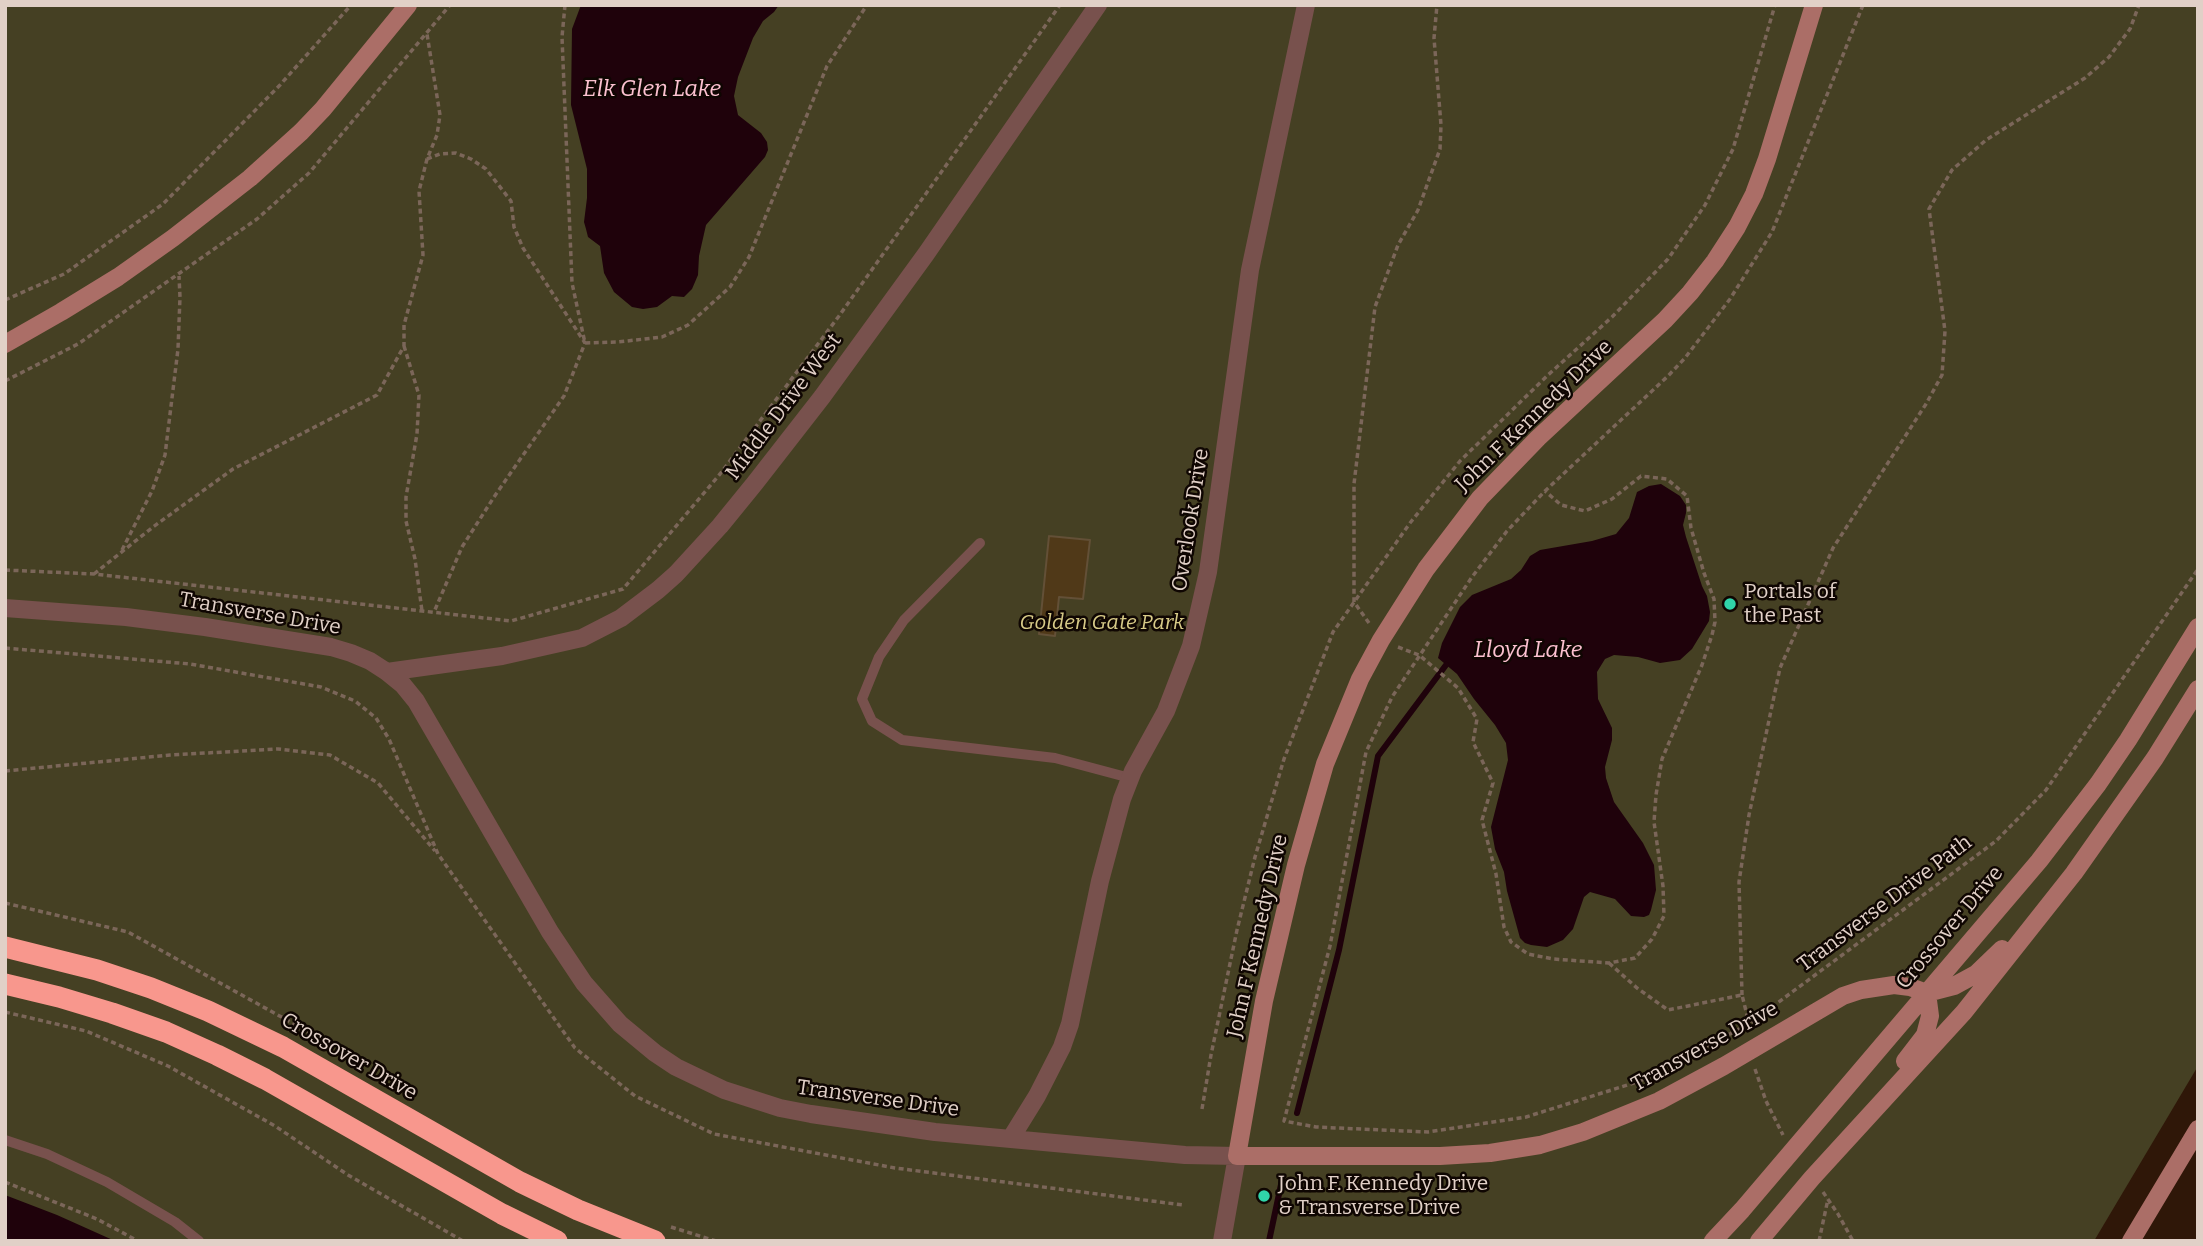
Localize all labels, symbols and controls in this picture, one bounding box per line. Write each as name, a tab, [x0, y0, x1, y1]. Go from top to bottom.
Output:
water label: Elk Glen Lake	[583, 76, 721, 104]
street label: Middle Drive West	[721, 329, 847, 485]
street label: John F Kennedy Drive	[1450, 335, 1618, 497]
street label: Overlook Drive	[1167, 447, 1215, 593]
place label: Portals of the Past	[1744, 579, 1836, 629]
street label: Transverse Drive	[177, 587, 343, 641]
marker: Portals of the Past	[1722, 596, 1738, 612]
park label: Golden Gate Park	[1020, 610, 1184, 636]
water label: Lloyd Lake	[1474, 637, 1582, 665]
street label: Transverse Drive Path	[1793, 830, 1977, 978]
street label: John F Kennedy Drive	[1222, 832, 1294, 1040]
street label: Crossover Drive	[1891, 861, 2009, 995]
street label: Transverse Drive	[1627, 996, 1783, 1098]
street label: Crossover Drive	[276, 1008, 422, 1106]
street label: Transverse Drive	[795, 1075, 961, 1123]
place label: John F. Kennedy Drive & Transverse Drive	[1278, 1171, 1488, 1221]
marker: John F. Kennedy Drive & Transverse Drive	[1256, 1188, 1272, 1204]

